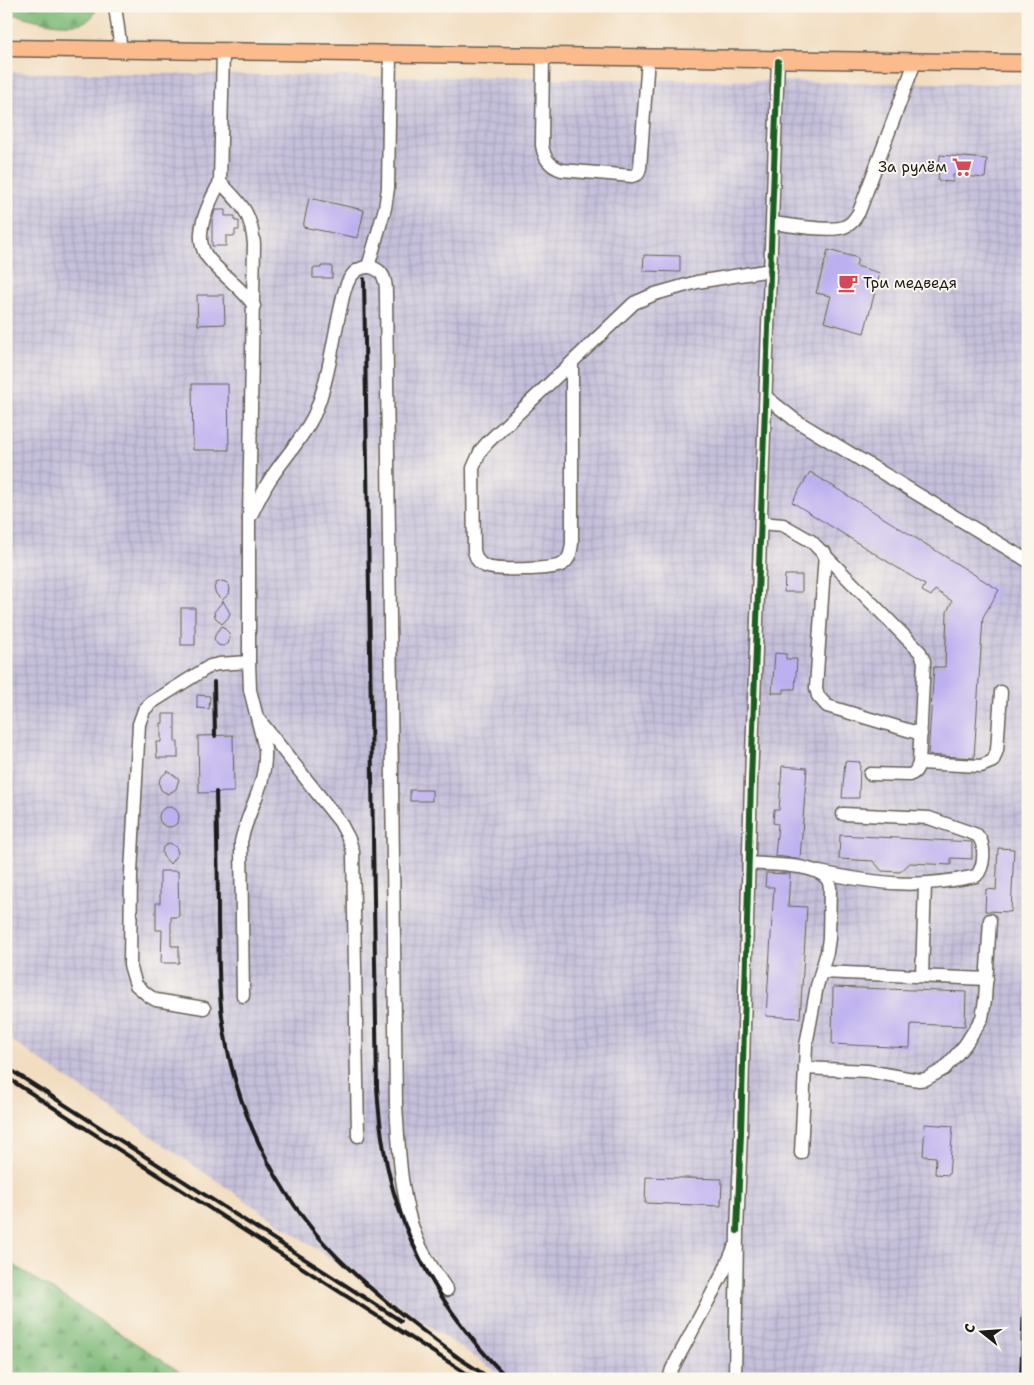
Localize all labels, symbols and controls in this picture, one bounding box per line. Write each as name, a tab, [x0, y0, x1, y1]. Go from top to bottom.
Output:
supermarket icon: За рулём	[951, 156, 973, 178]
place label: За рулём	[878, 157, 947, 177]
cafe icon: Три медведя	[837, 272, 859, 294]
place label: Три медведя	[863, 273, 957, 293]
north arrow	[956, 1308, 1006, 1358]
text: С	[960, 1321, 979, 1335]

